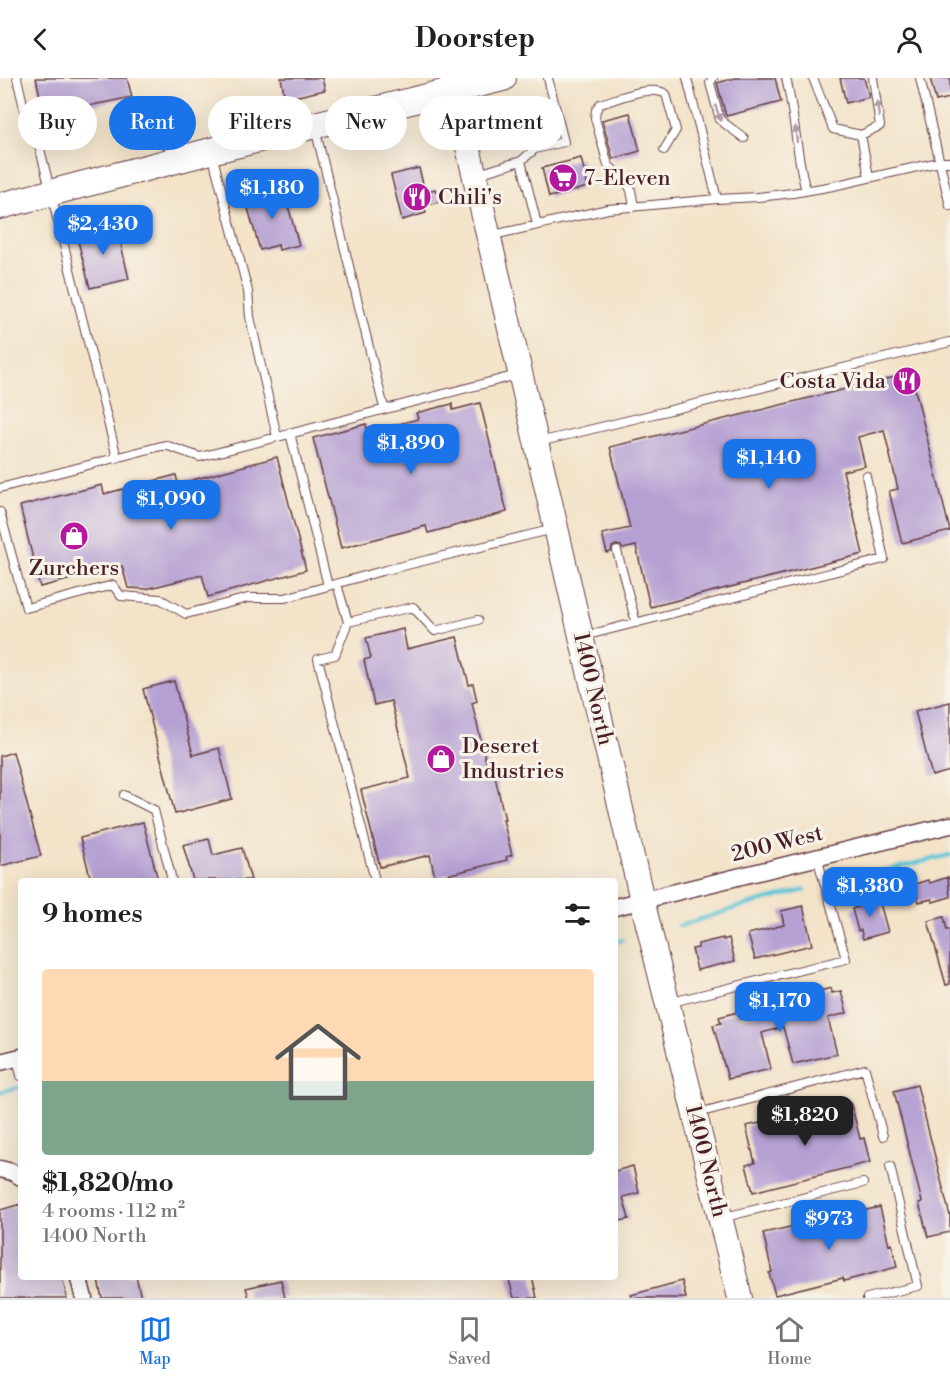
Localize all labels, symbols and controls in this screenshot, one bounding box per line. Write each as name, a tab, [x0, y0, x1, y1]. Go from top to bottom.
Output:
text: Doorstep	[415, 22, 535, 56]
icon: back	[24, 23, 57, 56]
icon: person	[893, 23, 926, 56]
chip: Buy	[18, 96, 97, 150]
chip: Rent	[109, 96, 196, 150]
chip: Filters	[208, 96, 313, 150]
chip: New	[325, 96, 407, 150]
chip: Apartment	[419, 96, 564, 150]
one-way arrow	[873, 100, 883, 119]
one-way arrow	[714, 104, 724, 122]
one-way arrow	[792, 125, 801, 144]
supermarket icon: 7-Eleven	[547, 162, 579, 194]
place label: 7-Eleven	[584, 165, 671, 192]
pin: $1,180	[223, 169, 321, 220]
text: $1,180	[240, 176, 304, 201]
restaurant icon: Chili's	[401, 181, 433, 213]
place label: Chili's	[438, 184, 502, 211]
pin: $2,430	[54, 205, 152, 256]
text: $2,430	[68, 212, 138, 237]
restaurant icon: Costa Vida	[891, 365, 923, 397]
place label: Costa Vida	[780, 368, 887, 395]
pin: $1,890	[362, 424, 460, 475]
text: $1,890	[377, 431, 445, 456]
pin: $1,140	[720, 439, 818, 490]
text: $1,140	[737, 446, 801, 471]
pin: $1,090	[122, 480, 220, 531]
text: $1,090	[136, 487, 206, 512]
shop icon: Zurchers	[58, 520, 90, 552]
place label: Zurchers	[29, 555, 119, 582]
street label: 1400 North	[567, 630, 619, 748]
place label: Deseret Industries	[462, 733, 564, 785]
shop icon: Deseret Industries	[425, 743, 457, 775]
street label: 200 West	[728, 820, 826, 868]
pin: $1,380	[821, 867, 919, 918]
text: $1,380	[836, 874, 904, 899]
text: 9 homes	[42, 898, 143, 930]
icon: filters	[561, 898, 594, 931]
pin: $1,170	[731, 982, 829, 1033]
text: $1,170	[749, 989, 811, 1014]
icon: home	[264, 1008, 372, 1116]
pin: $1,820	[756, 1096, 854, 1147]
street label: 1400 North	[679, 1102, 733, 1220]
text: $1,820	[771, 1103, 839, 1128]
text: $1,820/mo	[42, 1167, 174, 1199]
text: 4 rooms · 112 m²	[42, 1199, 185, 1224]
pin: $973	[793, 1200, 865, 1251]
text: $973	[805, 1207, 853, 1232]
text: 1400 North	[42, 1224, 147, 1249]
tab: Map	[139, 1313, 172, 1369]
tab: Saved	[449, 1313, 491, 1369]
tab: Home	[768, 1313, 811, 1369]

